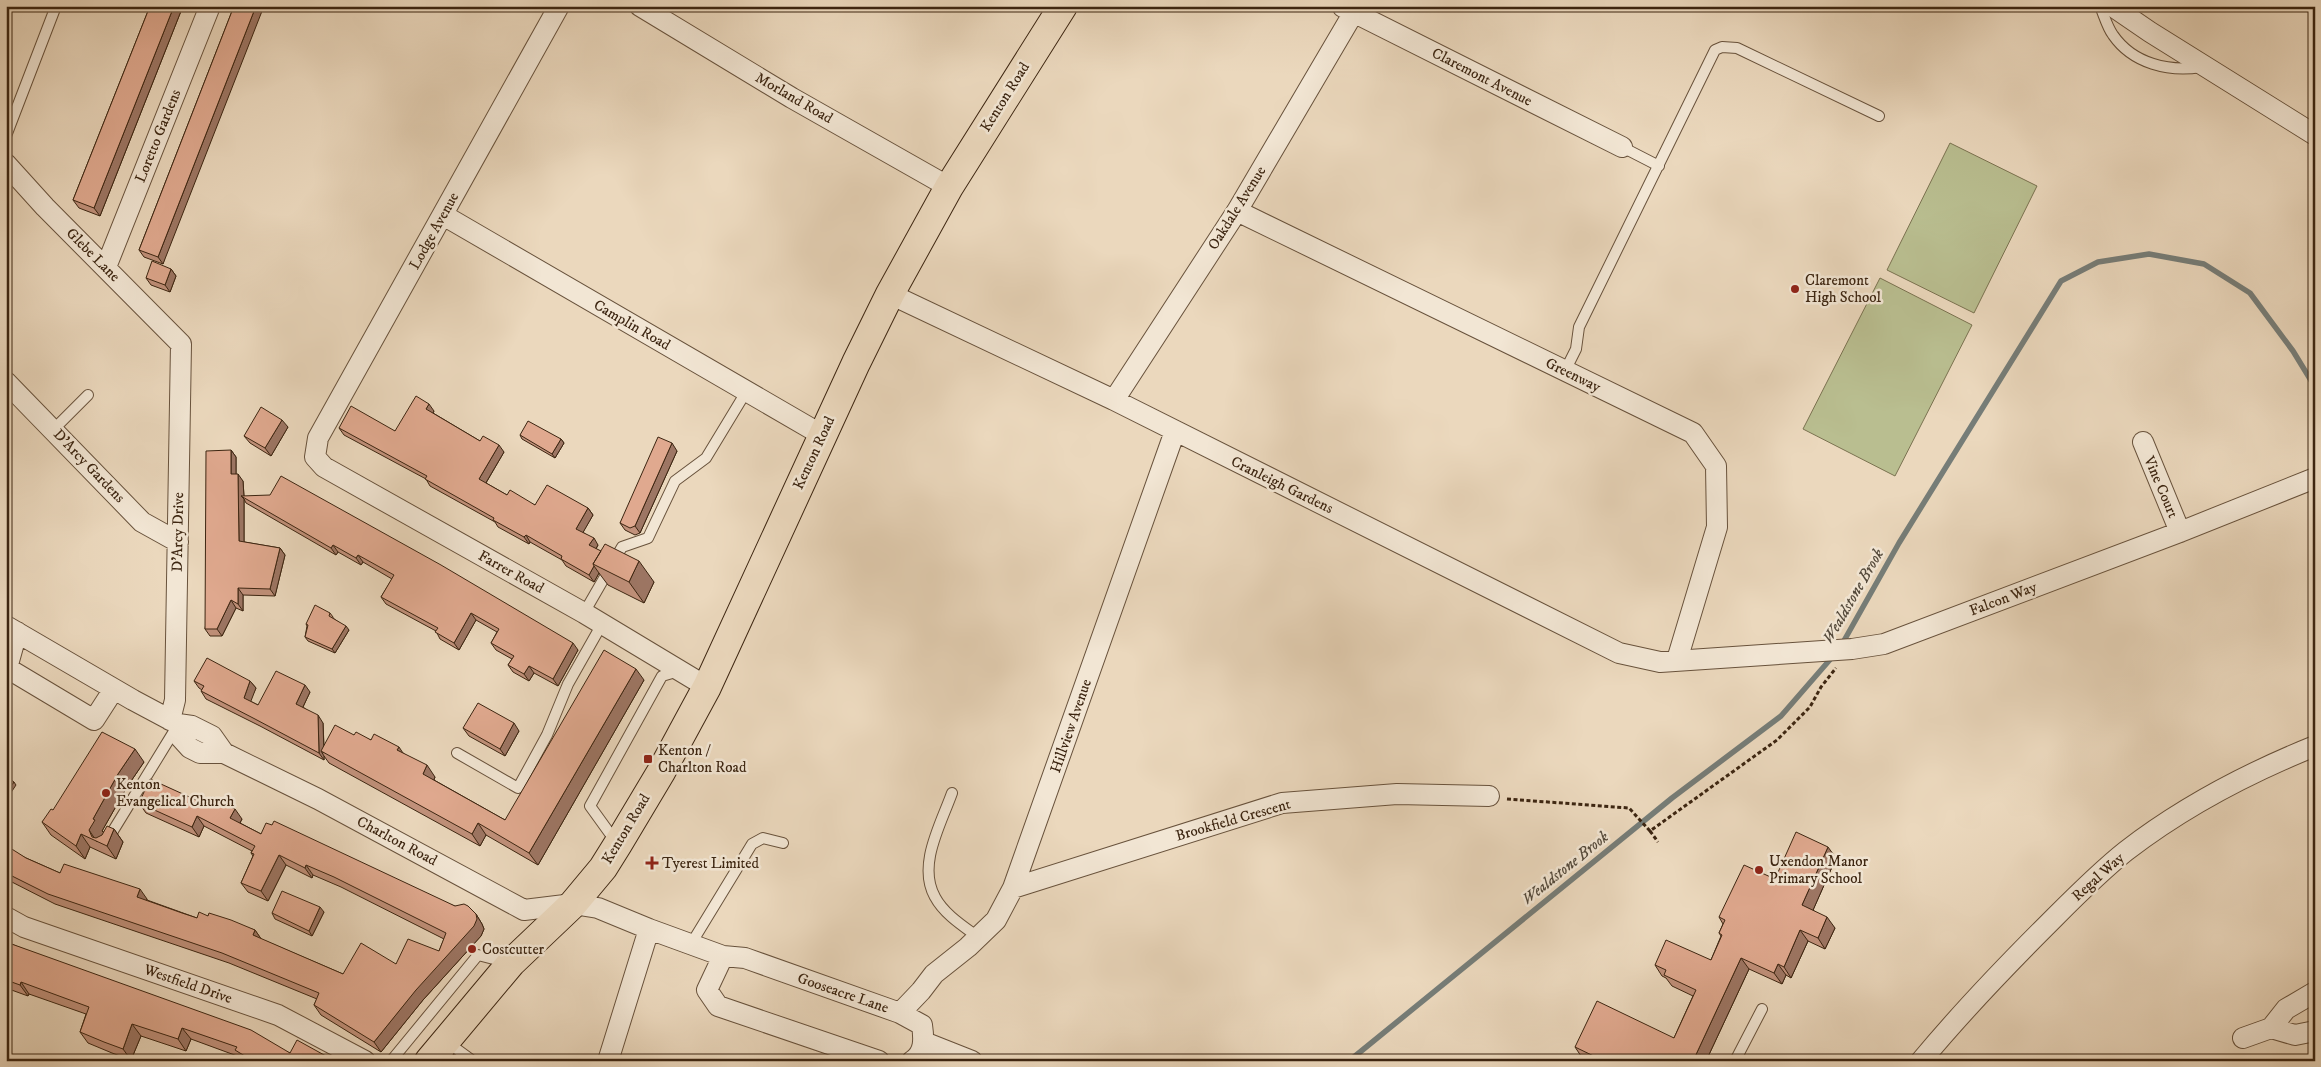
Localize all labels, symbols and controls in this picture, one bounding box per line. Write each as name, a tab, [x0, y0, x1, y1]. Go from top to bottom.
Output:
street label: Claremont Avenue	[1429, 44, 1535, 110]
street label: Kenton Road	[976, 58, 1034, 135]
street label: Morland Road	[752, 68, 837, 128]
street label: Loretto Gardens	[131, 87, 185, 185]
street label: Oakdale Avenue	[1204, 163, 1270, 253]
street label: Lodge Avenue	[405, 189, 463, 273]
street label: Glebe Lane	[62, 224, 124, 286]
place label: Claremont High School	[1805, 271, 1882, 307]
marker: Claremont High School	[1789, 283, 1801, 295]
street label: Camplin Road	[590, 295, 674, 355]
street label: Greenway	[1542, 353, 1605, 397]
street label: Kenton Road	[789, 413, 839, 493]
street label: D'Arcy Gardens	[49, 425, 129, 507]
street label: Cranleigh Gardens	[1228, 452, 1336, 518]
street label: Vine Court	[2139, 452, 2183, 521]
street label: D'Arcy Drive	[168, 492, 188, 572]
water label: Wealdstone Brook	[1818, 545, 1888, 647]
street label: Farrer Road	[475, 546, 548, 598]
street label: Falcon Way	[1967, 577, 2040, 621]
street label: Hillview Avenue	[1046, 677, 1096, 775]
place label: Kenton / Charlton Road	[658, 741, 747, 777]
marker: Kenton / Charlton Road	[642, 753, 654, 765]
place label: Kenton Evangelical Church	[116, 775, 235, 811]
marker: Kenton Evangelical Church	[100, 787, 112, 799]
street label: Kenton Road	[598, 790, 655, 868]
street label: Brookfield Crescent	[1173, 794, 1293, 846]
street label: Charlton Road	[354, 812, 441, 870]
water label: Wealdstone Brook	[1518, 827, 1613, 909]
street label: Regal Way	[2068, 848, 2129, 905]
place label: Uxendon Manor Primary School	[1769, 852, 1869, 888]
place label: Tyerest Limited	[662, 854, 760, 873]
marker: Tyerest Limited	[646, 857, 658, 869]
marker: Uxendon Manor Primary School	[1753, 864, 1765, 876]
place label: Costcutter	[482, 940, 545, 959]
marker: Costcutter	[466, 943, 478, 955]
street label: Westfield Drive	[140, 960, 235, 1008]
street label: Gooseacre Lane	[795, 968, 891, 1018]

